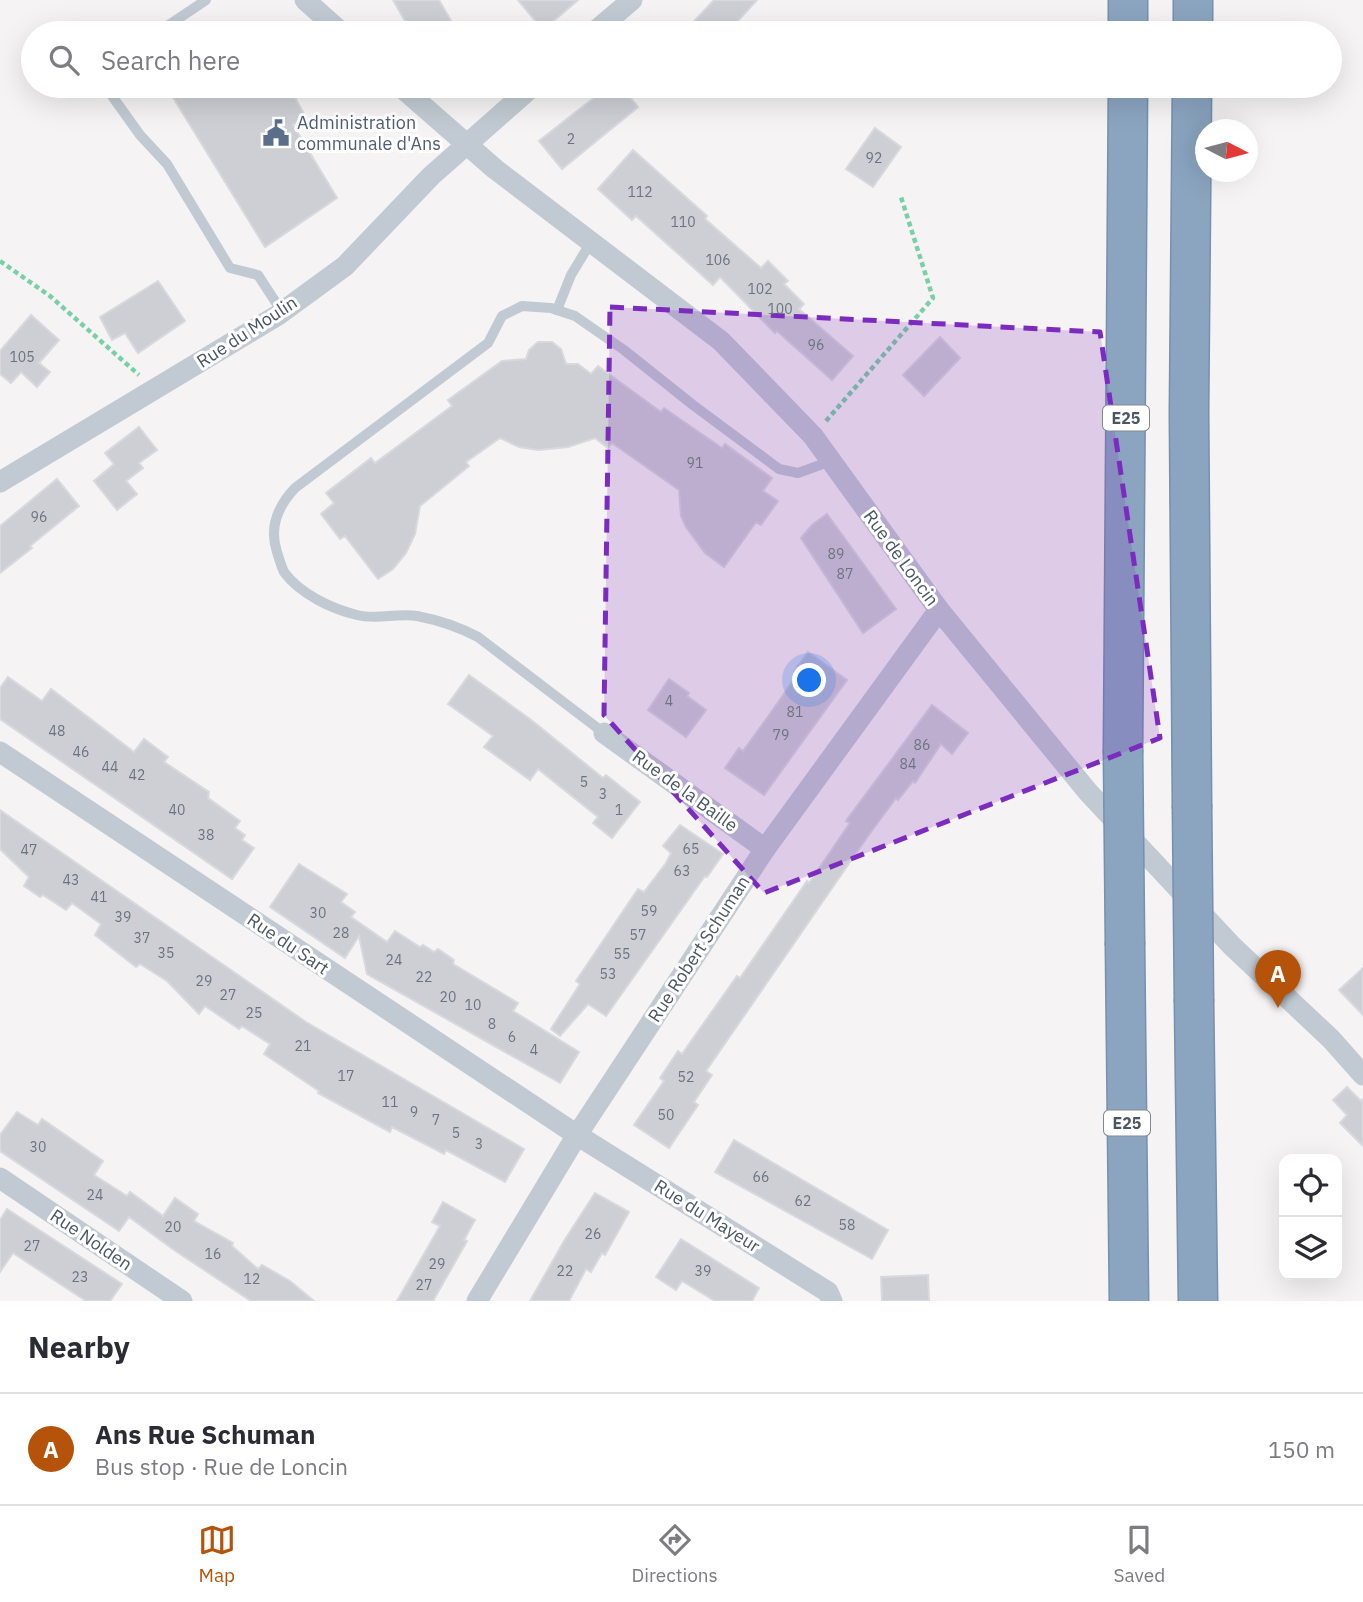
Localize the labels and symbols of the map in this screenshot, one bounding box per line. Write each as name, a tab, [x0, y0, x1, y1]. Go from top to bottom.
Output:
place label: Administration communale d'Ans	[297, 111, 441, 155]
public building icon: Administration communale d'Ans	[261, 118, 291, 148]
north arrow	[1195, 119, 1258, 182]
house number: 2	[567, 130, 575, 148]
house number: 92	[866, 149, 882, 167]
house number: 112	[627, 183, 653, 201]
house number: 110	[670, 213, 696, 231]
house number: 106	[705, 251, 731, 269]
house number: 102	[747, 280, 773, 298]
street label: Rue du Moulin	[192, 291, 301, 373]
house number: 100	[767, 300, 793, 318]
house number: 96	[808, 336, 824, 354]
house number: 105	[9, 348, 35, 366]
road number: E25	[1103, 406, 1149, 430]
house number: 91	[687, 454, 703, 472]
street label: Rue de Loncin	[859, 505, 944, 610]
house number: 96	[31, 508, 47, 526]
house number: 89	[828, 545, 844, 563]
house number: 87	[837, 565, 853, 583]
your location	[792, 663, 826, 697]
house number: 4	[665, 692, 673, 710]
house number: 81	[787, 703, 803, 721]
house number: 48	[49, 722, 65, 740]
house number: 79	[773, 726, 789, 744]
house number: 86	[914, 736, 930, 754]
house number: 46	[73, 743, 89, 761]
street label: Rue de la Baille	[628, 745, 743, 837]
house number: 84	[900, 755, 916, 773]
house number: 44	[102, 758, 118, 776]
house number: 42	[129, 766, 145, 784]
house number: 5	[580, 773, 588, 791]
house number: 3	[599, 785, 607, 803]
house number: 40	[169, 801, 185, 819]
house number: 1	[615, 801, 623, 819]
house number: 38	[198, 826, 214, 844]
house number: 65	[683, 840, 699, 858]
house number: 47	[21, 841, 37, 859]
house number: 63	[674, 862, 690, 880]
house number: 43	[63, 871, 79, 889]
street label: Rue Robert Schuman	[643, 871, 755, 1026]
house number: 41	[91, 888, 107, 906]
house number: 59	[641, 902, 657, 920]
house number: 30	[310, 904, 326, 922]
house number: 39	[115, 908, 131, 926]
street label: Rue du Sart	[243, 908, 334, 979]
house number: 28	[333, 924, 349, 942]
house number: 57	[630, 926, 646, 944]
house number: 37	[134, 929, 150, 947]
house number: 35	[158, 944, 174, 962]
house number: 55	[614, 945, 630, 963]
pin: A	[1255, 950, 1301, 1008]
house number: 24	[386, 951, 402, 969]
house number: 53	[600, 965, 616, 983]
house number: 22	[416, 968, 432, 986]
house number: 29	[196, 972, 212, 990]
house number: 27	[220, 986, 236, 1004]
house number: 20	[440, 988, 456, 1006]
house number: 10	[465, 996, 481, 1014]
house number: 25	[246, 1004, 262, 1022]
house number: 8	[488, 1015, 496, 1033]
house number: 6	[508, 1028, 516, 1046]
house number: 21	[295, 1037, 311, 1055]
house number: 4	[530, 1041, 538, 1059]
house number: 17	[338, 1067, 354, 1085]
house number: 52	[678, 1068, 694, 1086]
house number: 11	[382, 1093, 398, 1111]
house number: 9	[410, 1103, 418, 1121]
house number: 50	[658, 1106, 674, 1124]
road number: E25	[1104, 1110, 1150, 1135]
house number: 7	[432, 1111, 440, 1129]
house number: 5	[452, 1124, 460, 1142]
house number: 3	[475, 1135, 483, 1153]
house number: 30	[30, 1138, 46, 1156]
house number: 66	[753, 1168, 769, 1186]
street label: Rue du Mayeur	[650, 1174, 765, 1257]
house number: 24	[87, 1186, 103, 1204]
house number: 62	[795, 1192, 811, 1210]
street label: Rue Nolden	[46, 1204, 137, 1275]
house number: 58	[839, 1216, 855, 1234]
house number: 20	[165, 1218, 181, 1236]
house number: 26	[585, 1225, 601, 1243]
house number: 27	[24, 1237, 40, 1255]
house number: 16	[205, 1245, 221, 1263]
house number: 29	[429, 1255, 445, 1273]
house number: 22	[557, 1262, 573, 1280]
house number: 39	[695, 1262, 711, 1280]
house number: 23	[72, 1268, 88, 1286]
house number: 12	[244, 1270, 260, 1288]
house number: 27	[416, 1276, 432, 1294]

